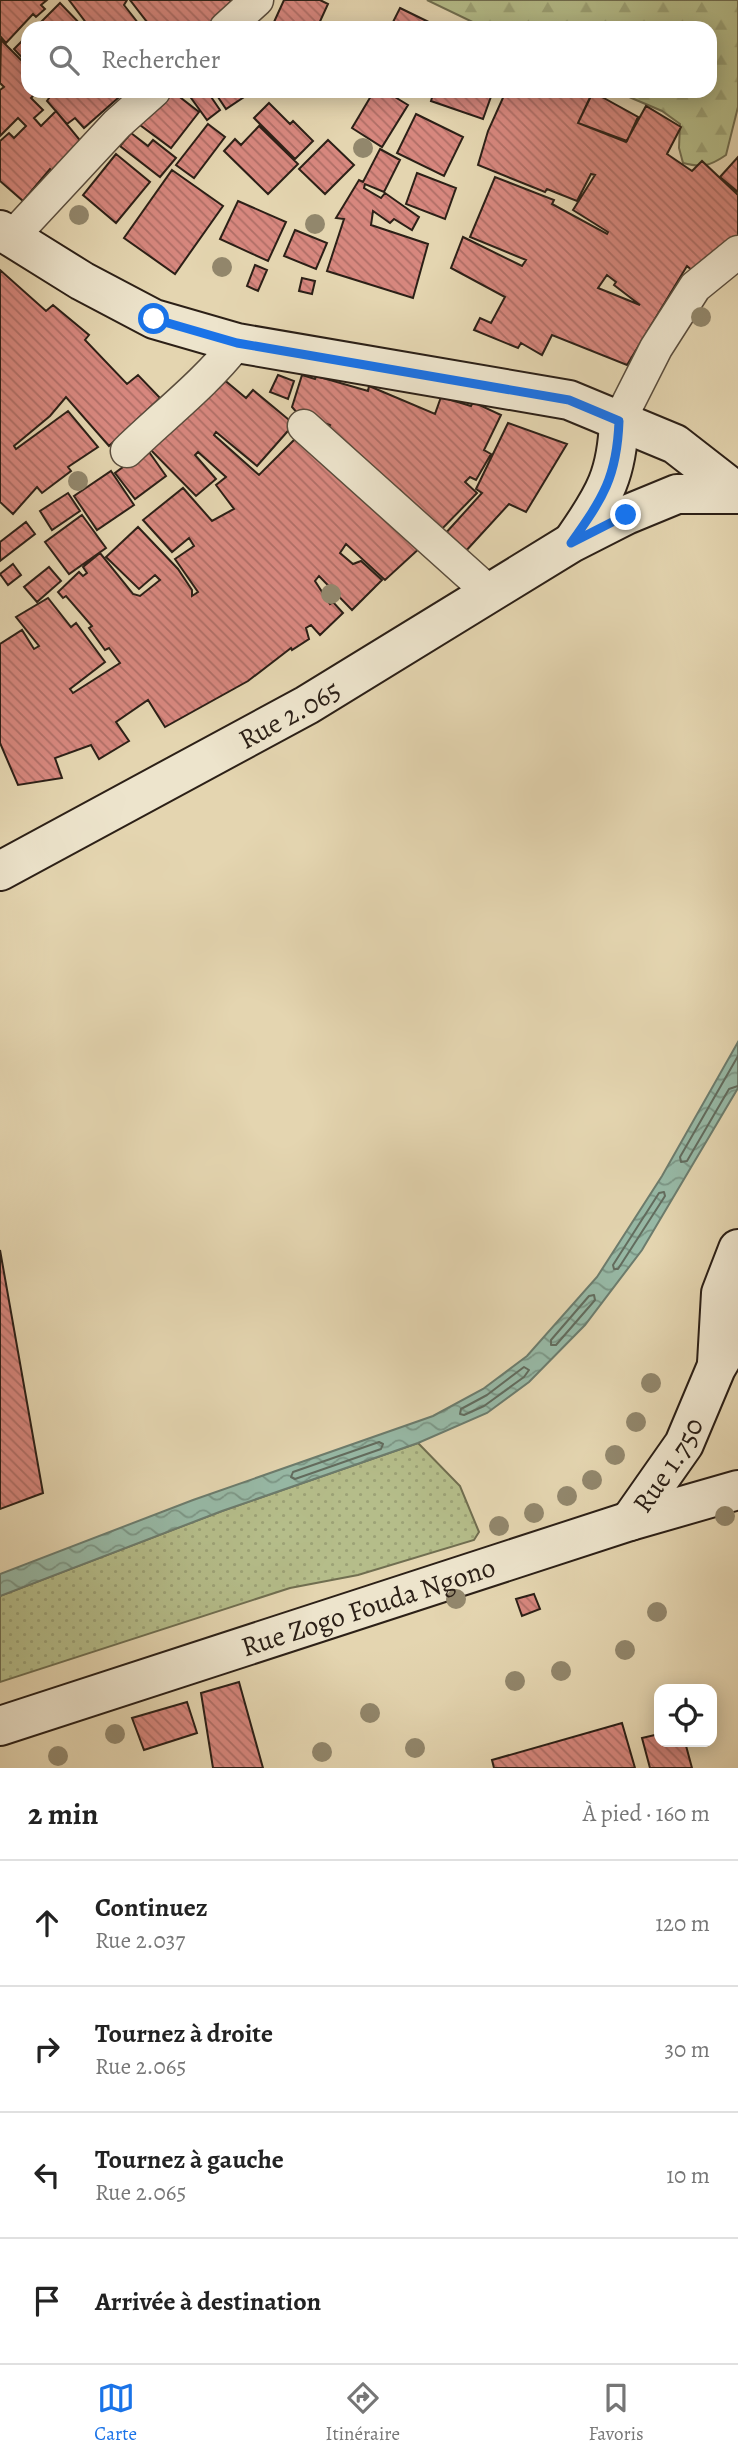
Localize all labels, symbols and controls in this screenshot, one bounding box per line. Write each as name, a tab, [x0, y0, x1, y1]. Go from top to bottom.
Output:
search box	[21, 21, 717, 98]
icon: search	[45, 41, 83, 79]
text: Rechercher	[101, 42, 221, 77]
route start	[138, 303, 169, 334]
route end	[610, 499, 641, 530]
street label: Rue 2.065	[232, 671, 348, 759]
street label: Rue 1.750	[624, 1412, 713, 1520]
street label: Rue Zogo Fouda Ngono	[236, 1548, 500, 1666]
map controls	[654, 1684, 717, 1747]
button: locate	[654, 1684, 717, 1747]
text: 2 min	[28, 1794, 98, 1834]
text: À pied · 160 m	[583, 1798, 710, 1829]
text: Continuez	[95, 1890, 208, 1925]
icon: ahead	[28, 1904, 66, 1942]
text: 120 m	[655, 1908, 710, 1939]
text: Rue 2.037	[95, 1925, 185, 1956]
text: Tournez à droite	[95, 2016, 273, 2051]
icon: right	[28, 2030, 66, 2068]
text: 30 m	[664, 2034, 710, 2065]
text: Rue 2.065	[95, 2051, 186, 2082]
text: Tournez à gauche	[95, 2142, 284, 2177]
icon: left	[28, 2156, 66, 2194]
text: 10 m	[666, 2160, 710, 2191]
text: Rue 2.065	[95, 2177, 186, 2208]
icon: arrive	[28, 2282, 66, 2320]
text: Arrivée à destination	[95, 2284, 321, 2319]
tab: Carte	[94, 2379, 137, 2447]
tab: Itinéraire	[326, 2379, 400, 2447]
tab: Favoris	[588, 2379, 644, 2447]

